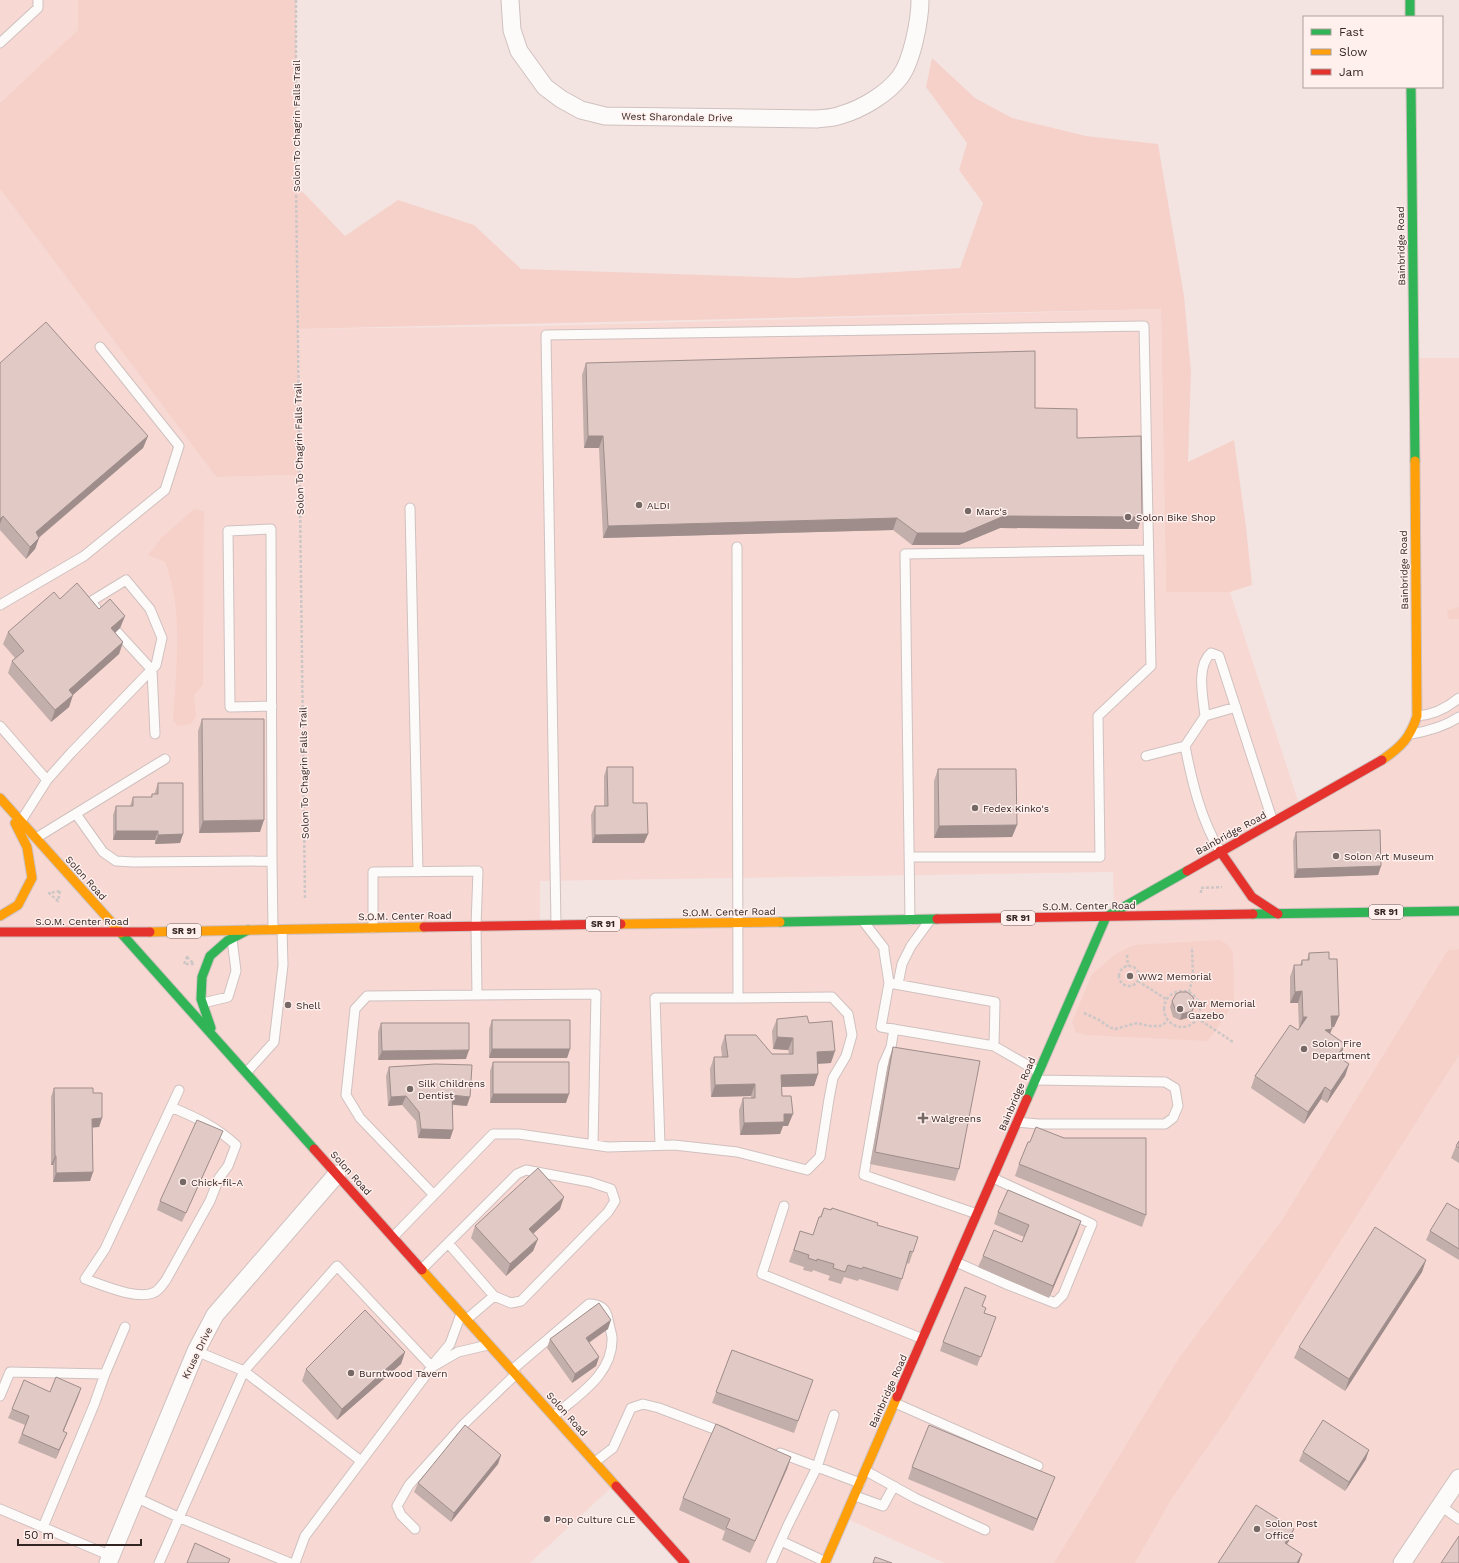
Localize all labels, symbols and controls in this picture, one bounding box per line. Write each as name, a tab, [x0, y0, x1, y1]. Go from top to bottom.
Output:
legend	[1303, 16, 1443, 88]
text: Fast	[1339, 25, 1364, 39]
text: Slow	[1339, 45, 1367, 59]
street label: Solon To Chagrin Falls Trail	[291, 60, 302, 192]
text: Jam	[1339, 65, 1364, 79]
street label: West Sharondale Drive	[621, 111, 733, 123]
street label: Bainbridge Road	[1395, 206, 1407, 286]
street label: Solon To Chagrin Falls Trail	[292, 383, 306, 515]
marker: ALDI	[634, 500, 644, 510]
place label: ALDI	[647, 500, 670, 511]
marker: Marc's	[963, 506, 973, 516]
place label: Marc's	[976, 506, 1007, 517]
marker: Solon Bike Shop	[1123, 512, 1133, 522]
place label: Solon Bike Shop	[1136, 512, 1216, 523]
street label: Bainbridge Road	[1398, 530, 1410, 610]
street label: Solon To Chagrin Falls Trail	[297, 707, 311, 839]
marker: Fedex Kinko's	[970, 803, 980, 813]
place label: Fedex Kinko's	[983, 803, 1049, 814]
street label: Bainbridge Road	[1194, 809, 1268, 857]
marker: Solon Art Museum	[1331, 851, 1341, 861]
place label: Solon Art Museum	[1344, 851, 1434, 862]
street label: Solon Road	[63, 854, 109, 902]
street label: S.O.M. Center Road	[1042, 900, 1136, 912]
road number: SR 91	[1369, 905, 1403, 919]
street label: S.O.M. Center Road	[682, 906, 776, 918]
street label: S.O.M. Center Road	[358, 910, 452, 922]
road number: SR 91	[1001, 911, 1035, 925]
street label: S.O.M. Center Road	[35, 916, 129, 927]
road number: SR 91	[586, 917, 620, 931]
road number: SR 91	[167, 924, 201, 938]
marker: WW2 Memorial	[1125, 971, 1135, 981]
place label: WW2 Memorial	[1138, 971, 1212, 982]
place label: War Memorial Gazebo	[1188, 998, 1255, 1021]
marker: Shell	[283, 1000, 293, 1010]
place label: Shell	[296, 1000, 321, 1011]
marker: War Memorial Gazebo	[1175, 1004, 1185, 1014]
place label: Solon Fire Department	[1312, 1038, 1371, 1061]
marker: Solon Fire Department	[1299, 1044, 1309, 1054]
street label: Bainbridge Road	[996, 1055, 1038, 1133]
place label: Silk Childrens Dentist	[418, 1078, 485, 1101]
marker: Silk Childrens Dentist	[405, 1084, 415, 1094]
marker: Walgreens	[918, 1113, 928, 1123]
place label: Walgreens	[931, 1113, 981, 1124]
street label: Solon Road	[328, 1149, 374, 1197]
marker: Chick-fil-A	[178, 1177, 188, 1187]
place label: Chick-fil-A	[191, 1177, 243, 1188]
street label: Kruse Drive	[180, 1325, 214, 1381]
street label: Bainbridge Road	[867, 1353, 909, 1429]
marker: Burntwood Tavern	[346, 1368, 356, 1378]
place label: Burntwood Tavern	[359, 1368, 447, 1379]
street label: Solon Road	[544, 1390, 590, 1438]
marker: Pop Culture CLE	[542, 1514, 552, 1524]
place label: Pop Culture CLE	[555, 1514, 635, 1525]
place label: Solon Post Office	[1265, 1518, 1318, 1541]
scale bar	[18, 1521, 141, 1547]
marker: Solon Post Office	[1252, 1524, 1262, 1534]
text: 50 m	[24, 1528, 54, 1542]

